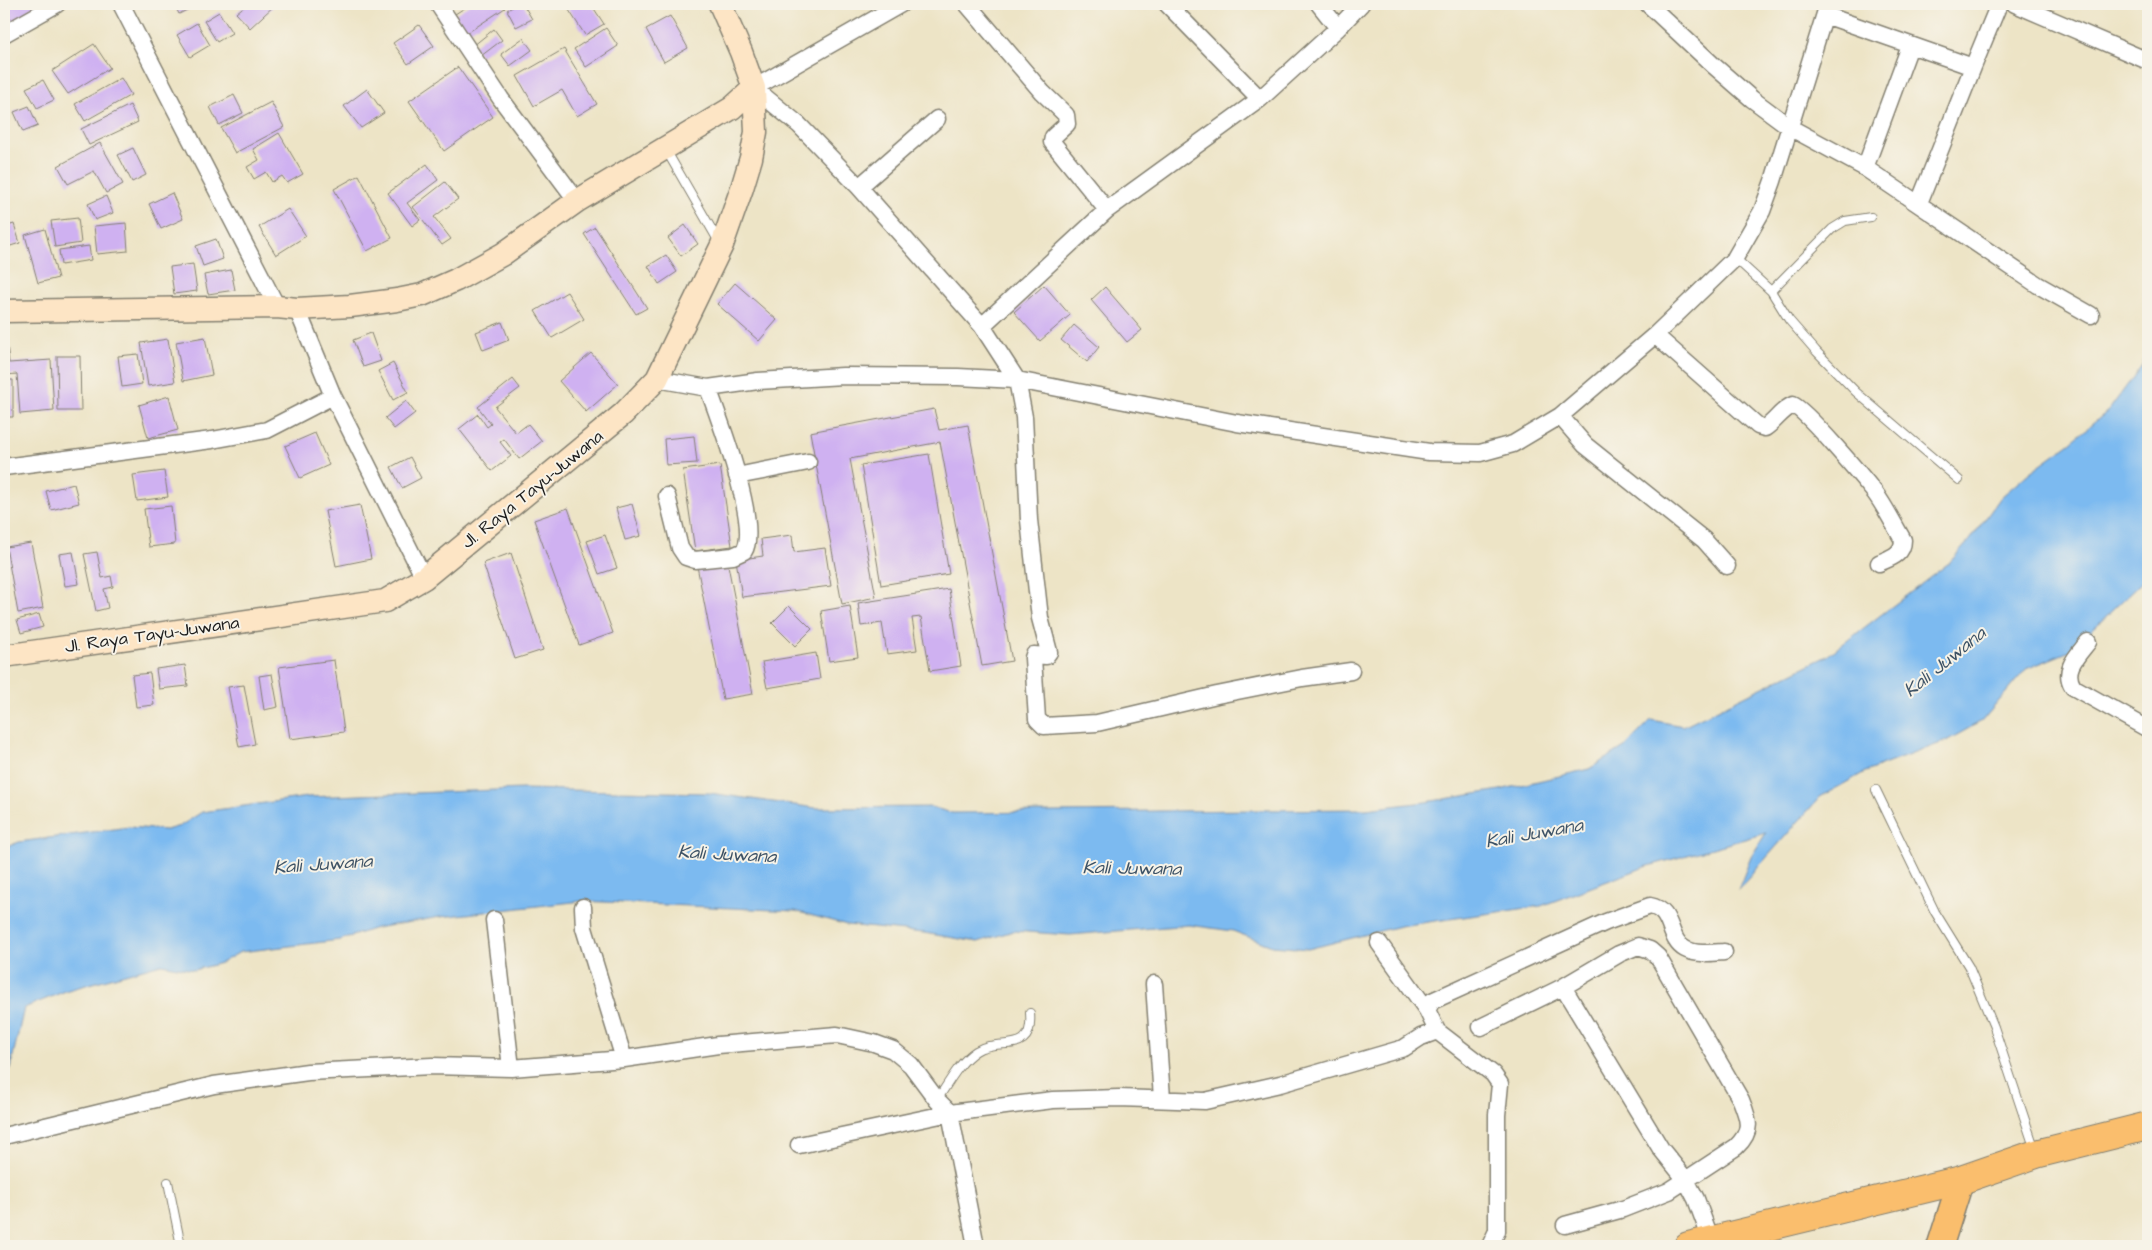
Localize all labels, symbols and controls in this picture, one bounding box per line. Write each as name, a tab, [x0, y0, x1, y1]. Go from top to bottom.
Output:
street label: Jl. Raya Tayu-Juwana	[456, 424, 609, 555]
street label: Jl. Raya Tayu-Juwana	[63, 610, 241, 660]
water label: Kali Juwana	[1898, 620, 1993, 704]
water label: Kali Juwana	[1483, 811, 1586, 855]
water label: Kali Juwana	[677, 838, 778, 871]
water label: Kali Juwana	[273, 847, 375, 881]
water label: Kali Juwana	[1082, 854, 1183, 883]

